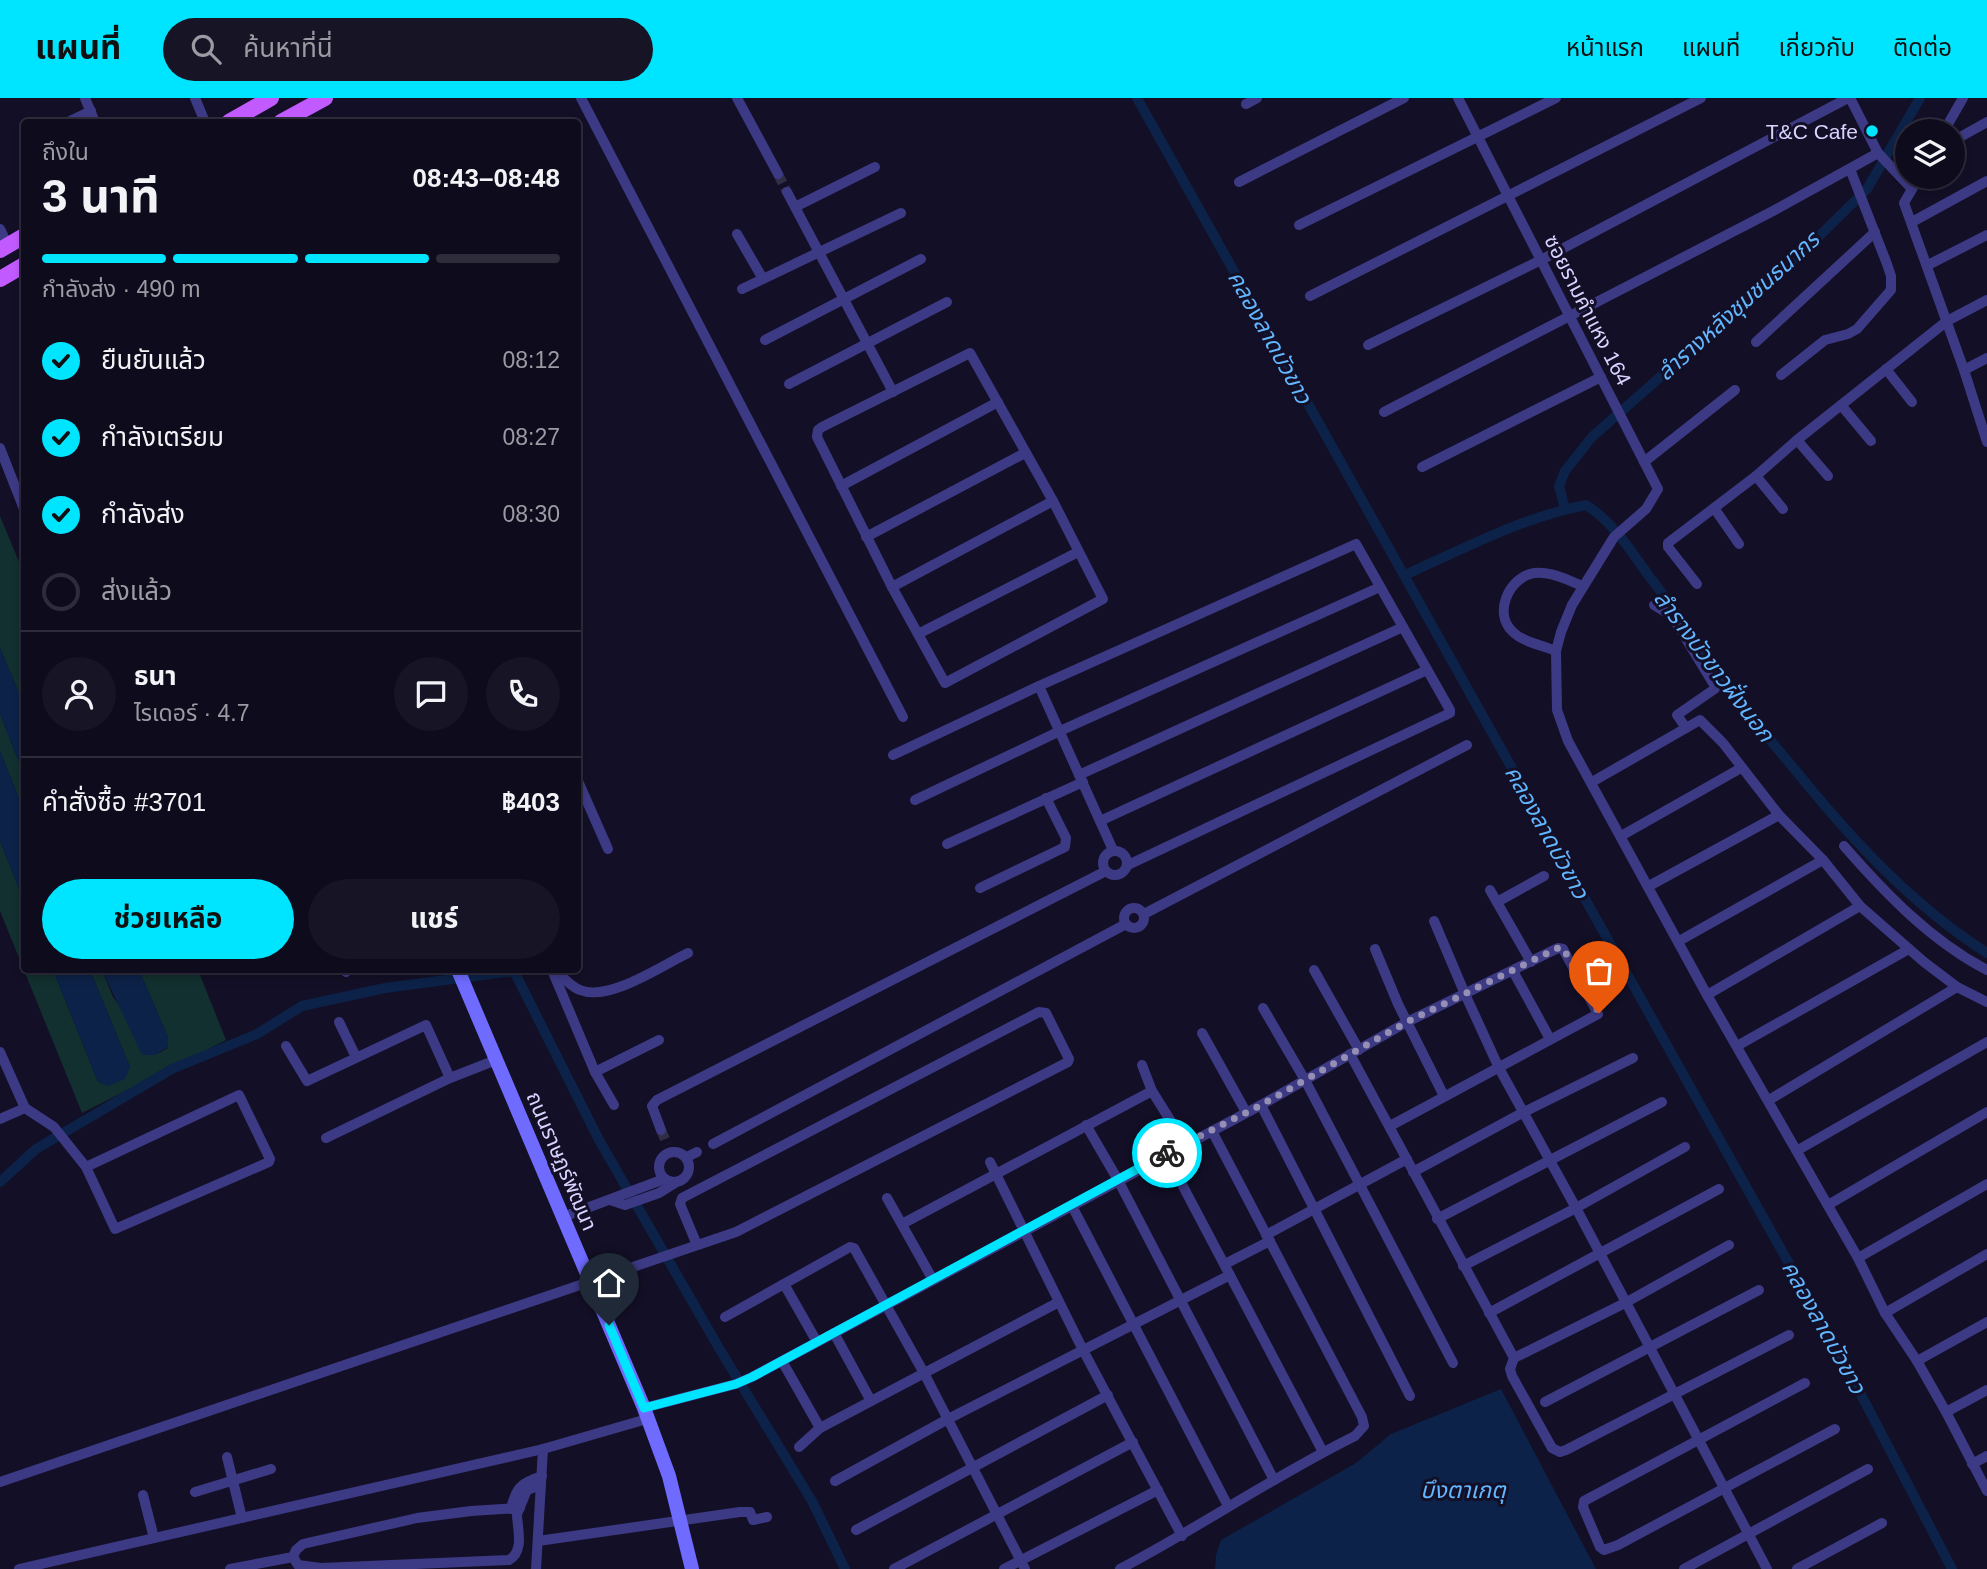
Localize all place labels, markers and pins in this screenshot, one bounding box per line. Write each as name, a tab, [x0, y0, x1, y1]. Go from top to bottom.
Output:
place label: T&C Cafe	[1766, 120, 1858, 143]
marker: T&C Cafe	[1864, 123, 1880, 139]
pin	[1569, 941, 1629, 1013]
pin	[579, 1253, 639, 1325]

